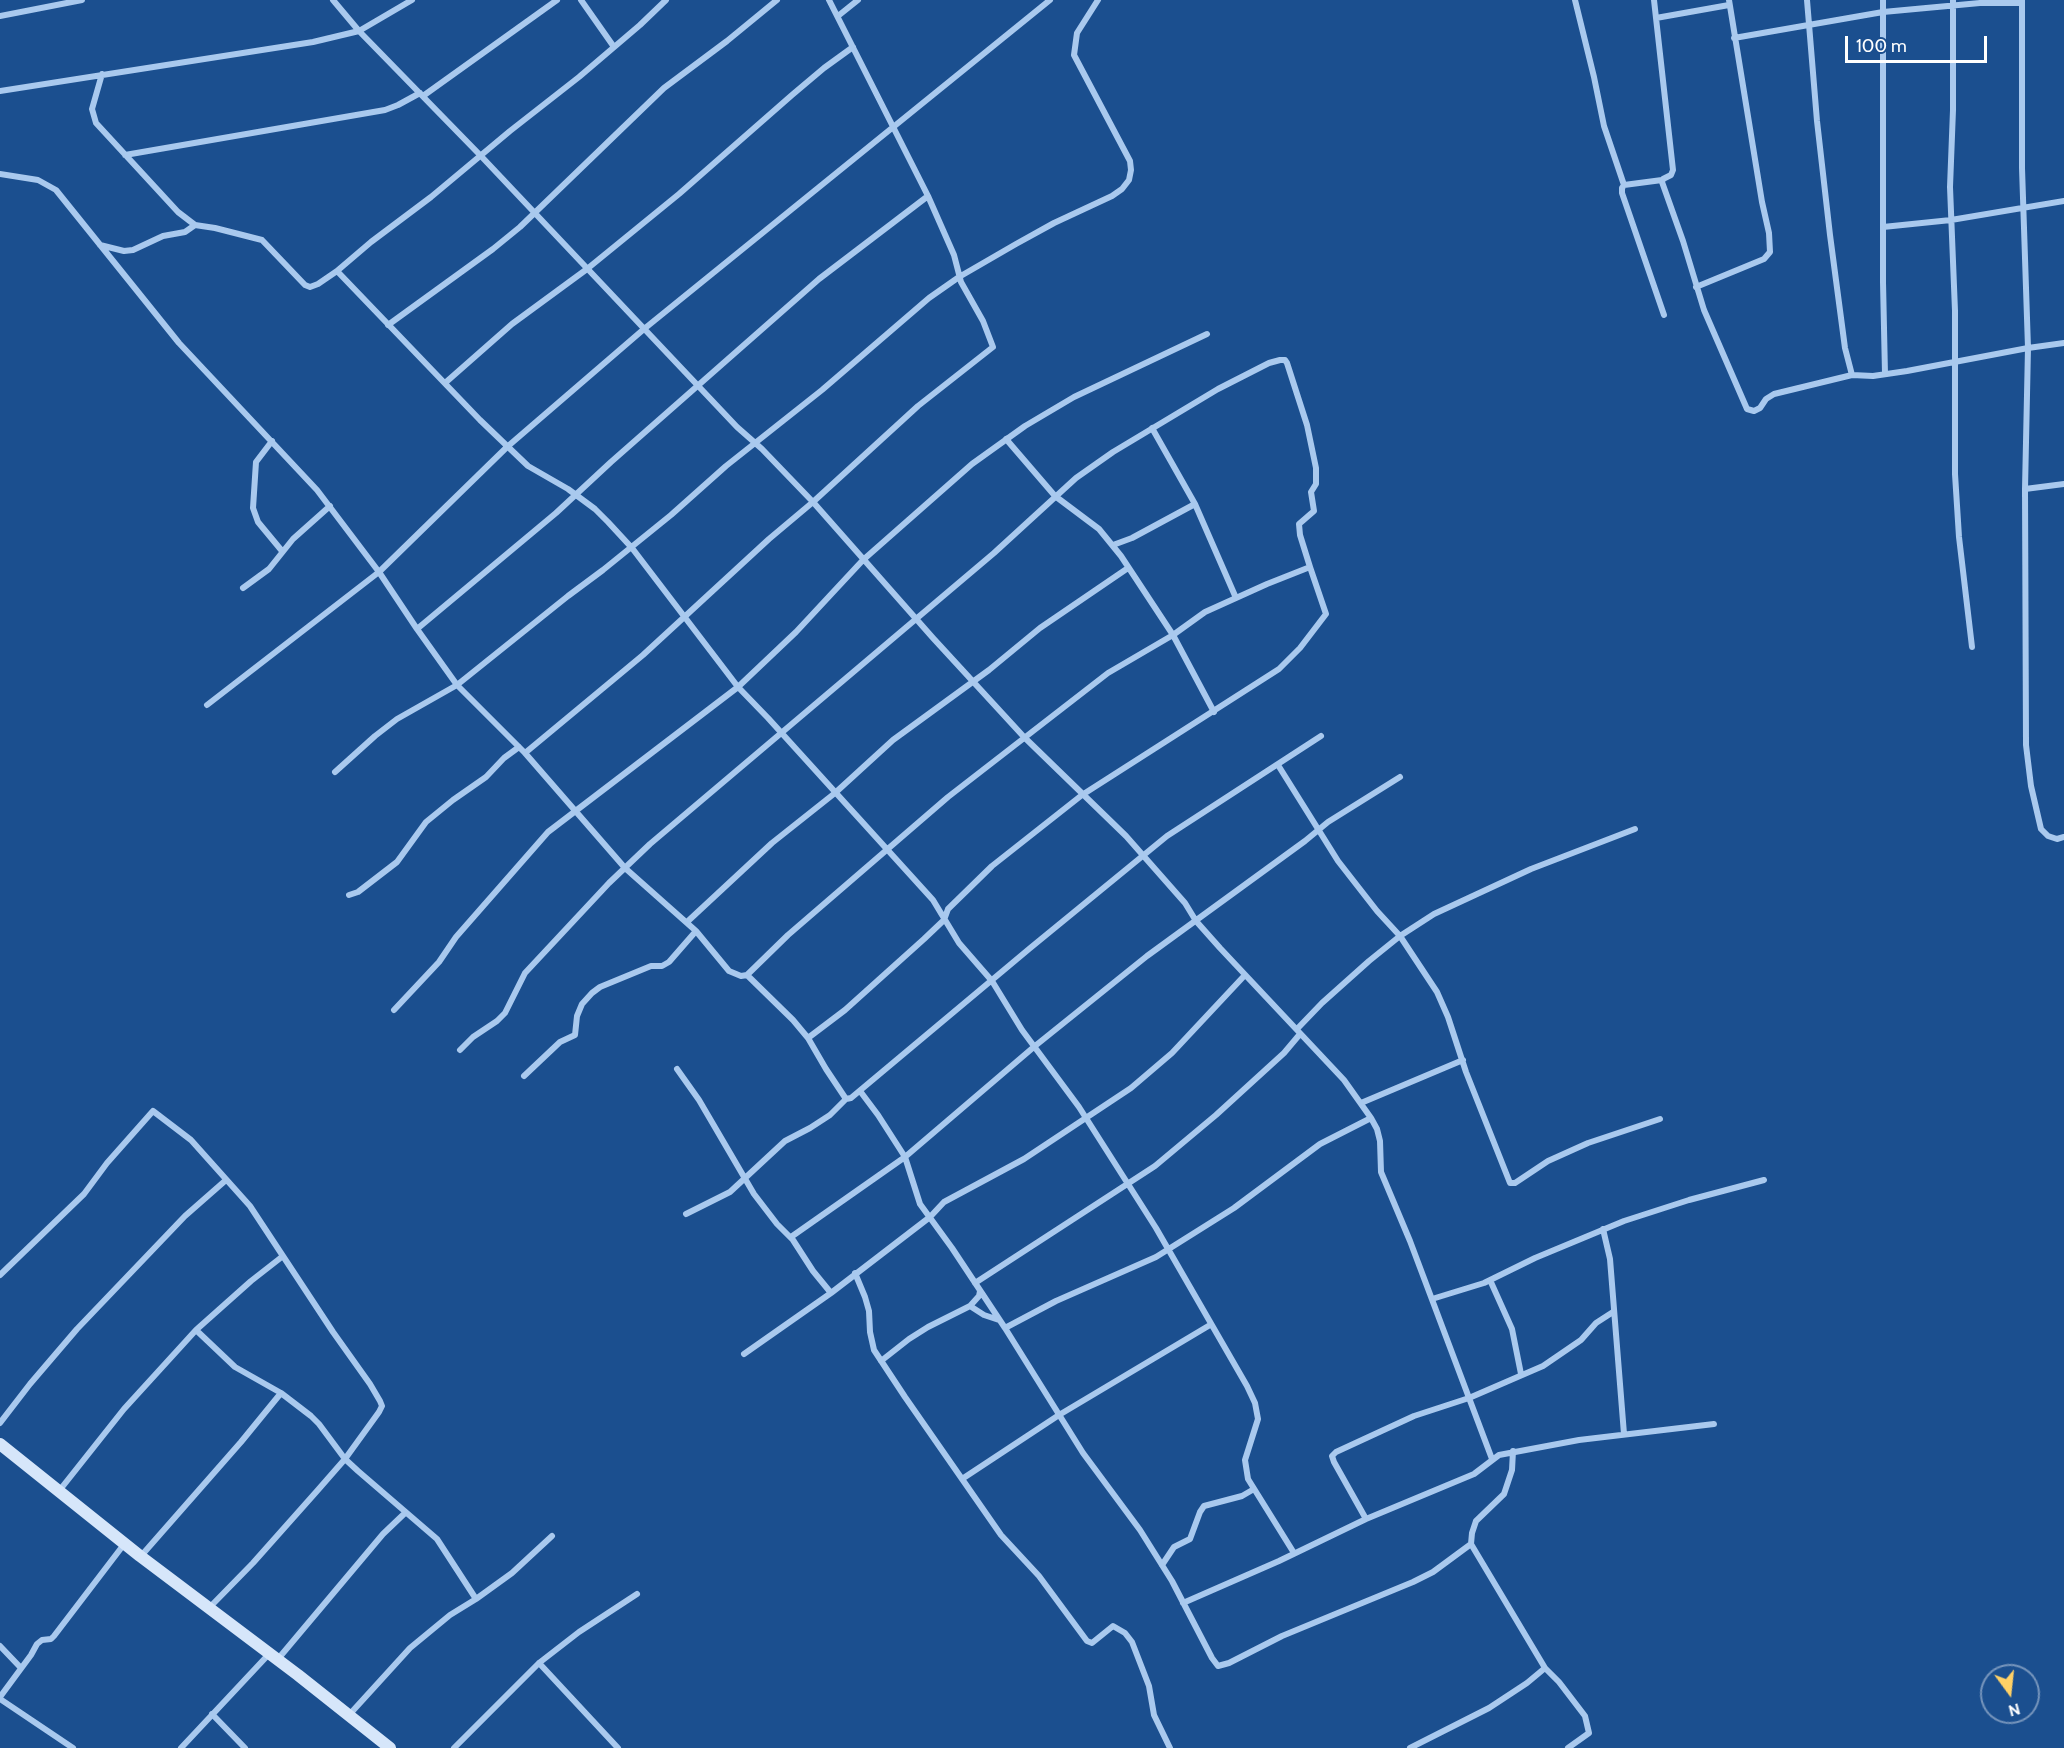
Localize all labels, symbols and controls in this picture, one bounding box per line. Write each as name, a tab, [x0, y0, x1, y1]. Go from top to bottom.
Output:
scale bar	[1848, 24, 1990, 62]
text: 100 m	[1856, 35, 1907, 57]
north arrow	[1980, 1664, 2040, 1724]
text: N	[2006, 1699, 2022, 1721]

